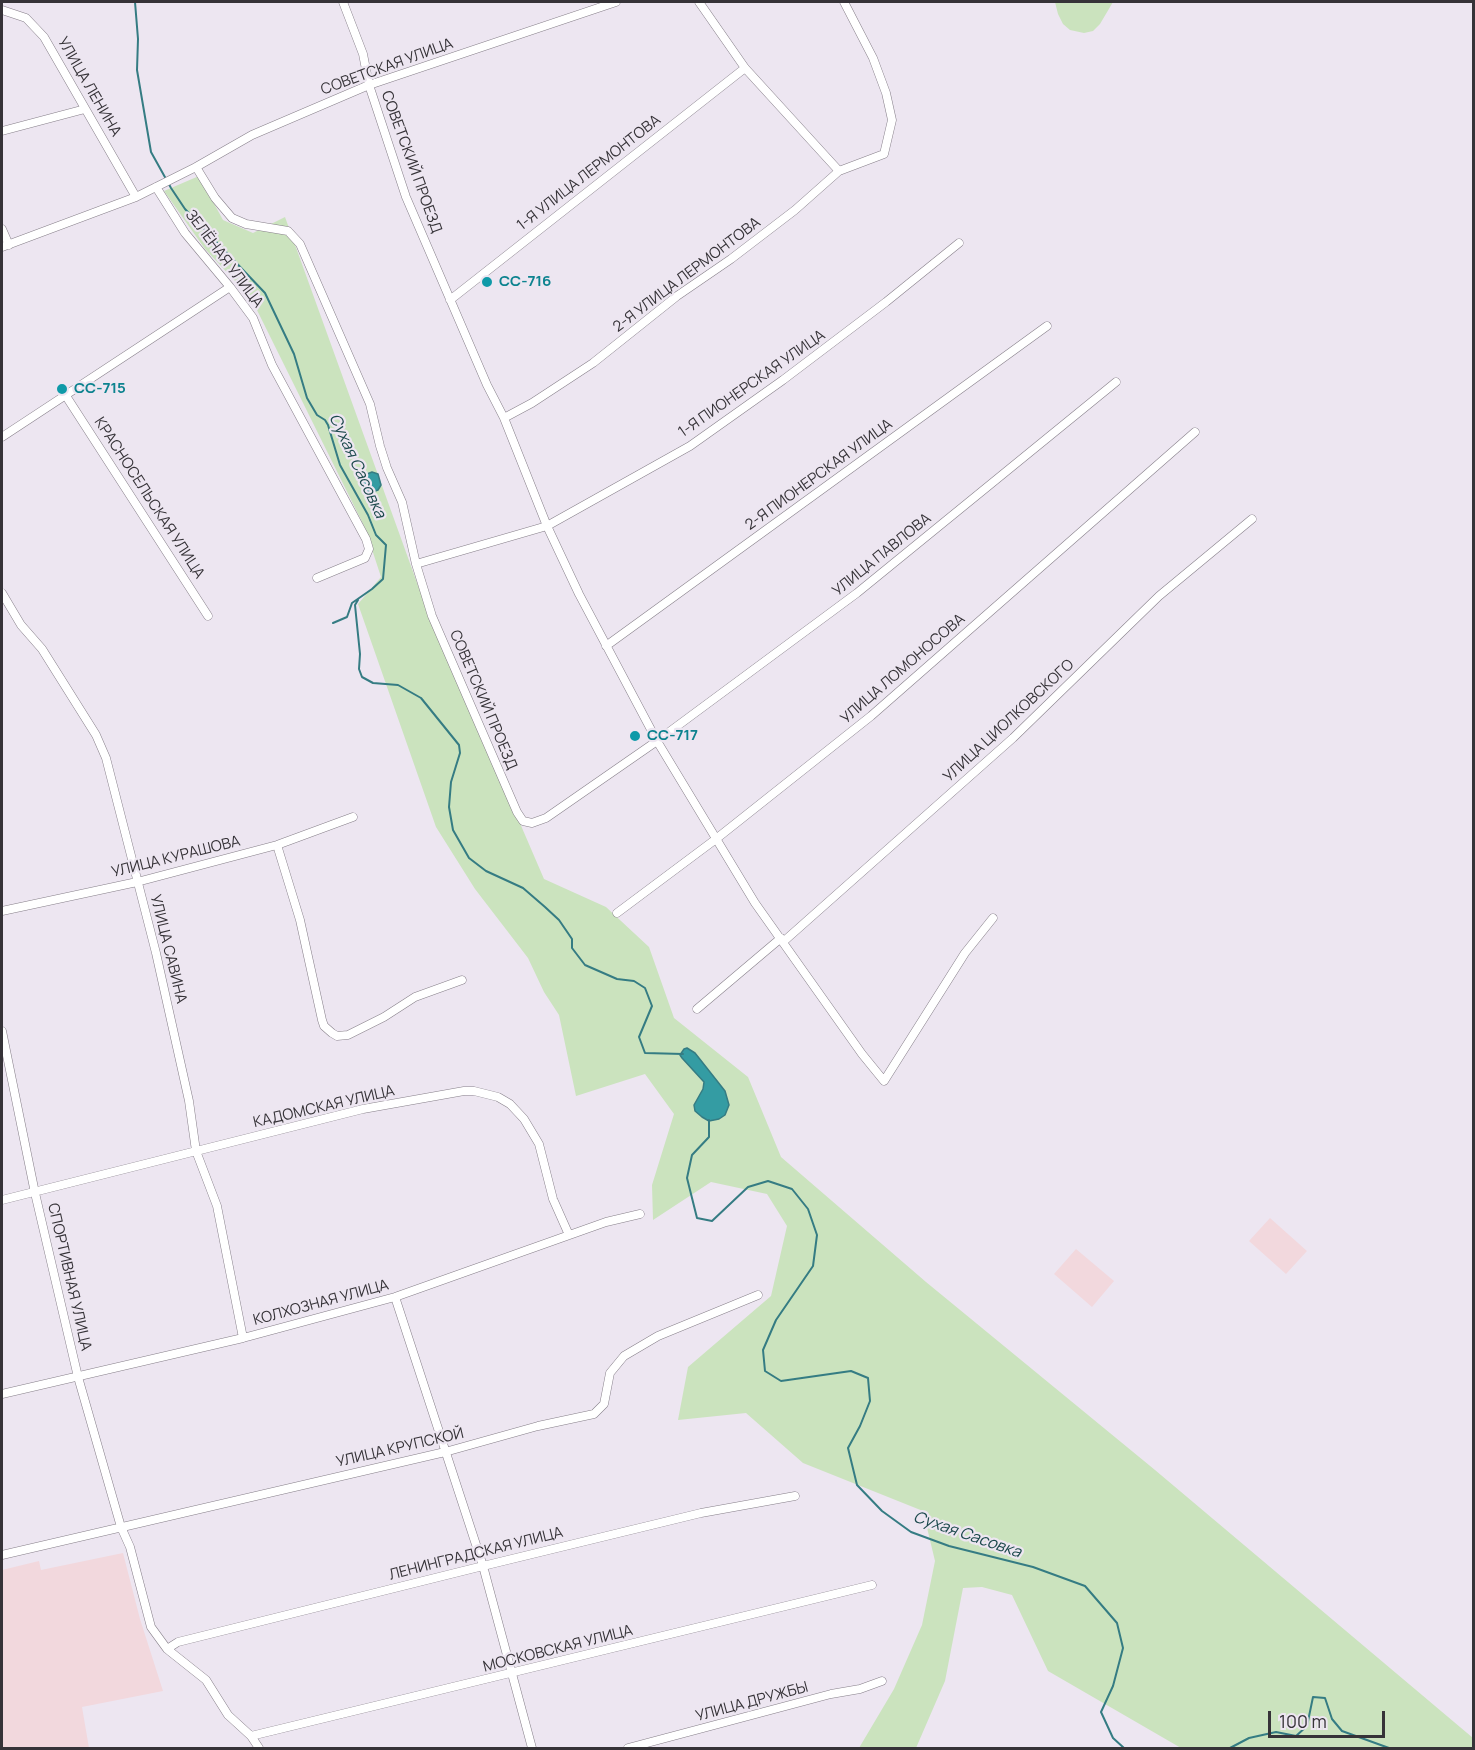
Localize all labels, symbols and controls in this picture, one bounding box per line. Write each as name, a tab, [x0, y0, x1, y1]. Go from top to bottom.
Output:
street label: УЛИЦА ЛЕНИНА	[53, 34, 125, 140]
street label: СОВЕТСКАЯ УЛИЦА	[319, 35, 455, 99]
street label: СОВЕТСКИЙ ПРОЕЗД	[377, 89, 445, 235]
street label: 1-Я УЛИЦА ЛЕРМОНТОВА	[514, 111, 664, 235]
street label: ЗЕЛЁНАЯ УЛИЦА	[181, 206, 267, 312]
street label: 2-Я УЛИЦА ЛЕРМОНТОВА	[610, 214, 764, 336]
place label: СС-716	[499, 273, 551, 291]
marker: СС-716	[480, 275, 494, 289]
street label: 1-Я ПИОНЕРСКАЯ УЛИЦА	[675, 326, 829, 442]
place label: СС-715	[74, 380, 126, 398]
marker: СС-715	[55, 382, 69, 396]
water label: Сухая Сасовка	[324, 411, 390, 521]
street label: КРАСНОСЕЛЬСКАЯ УЛИЦА	[90, 414, 208, 582]
street label: 2-Я ПИОНЕРСКАЯ УЛИЦА	[742, 416, 896, 534]
street label: УЛИЦА ПАВЛОВА	[829, 510, 935, 600]
street label: УЛИЦА ЛОМОНОСОВА	[837, 610, 969, 728]
street label: СОВЕТСКИЙ ПРОЕЗД	[445, 628, 521, 772]
street label: УЛИЦА ЦИОЛКОВСКОГО	[940, 656, 1078, 786]
place label: СС-717	[647, 727, 698, 745]
marker: СС-717	[628, 729, 642, 743]
street label: УЛИЦА КУРАШОВА	[110, 832, 242, 882]
street label: УЛИЦА САВИНА	[146, 893, 190, 1005]
street label: КАДОМСКАЯ УЛИЦА	[252, 1082, 396, 1132]
street label: СПОРТИВНАЯ УЛИЦА	[43, 1201, 95, 1353]
street label: КОЛХОЗНАЯ УЛИЦА	[251, 1276, 391, 1330]
street label: УЛИЦА КРУПСКОЙ	[335, 1425, 465, 1471]
water label: Сухая Сасовка	[911, 1508, 1023, 1562]
street label: ЛЕНИНГРАДСКАЯ УЛИЦА	[387, 1524, 565, 1584]
street label: МОСКОВСКАЯ УЛИЦА	[481, 1622, 635, 1676]
street label: УЛИЦА ДРУЖБЫ	[694, 1678, 810, 1726]
scale bar	[1271, 1699, 1388, 1737]
text: 100 m	[1279, 1709, 1327, 1733]

